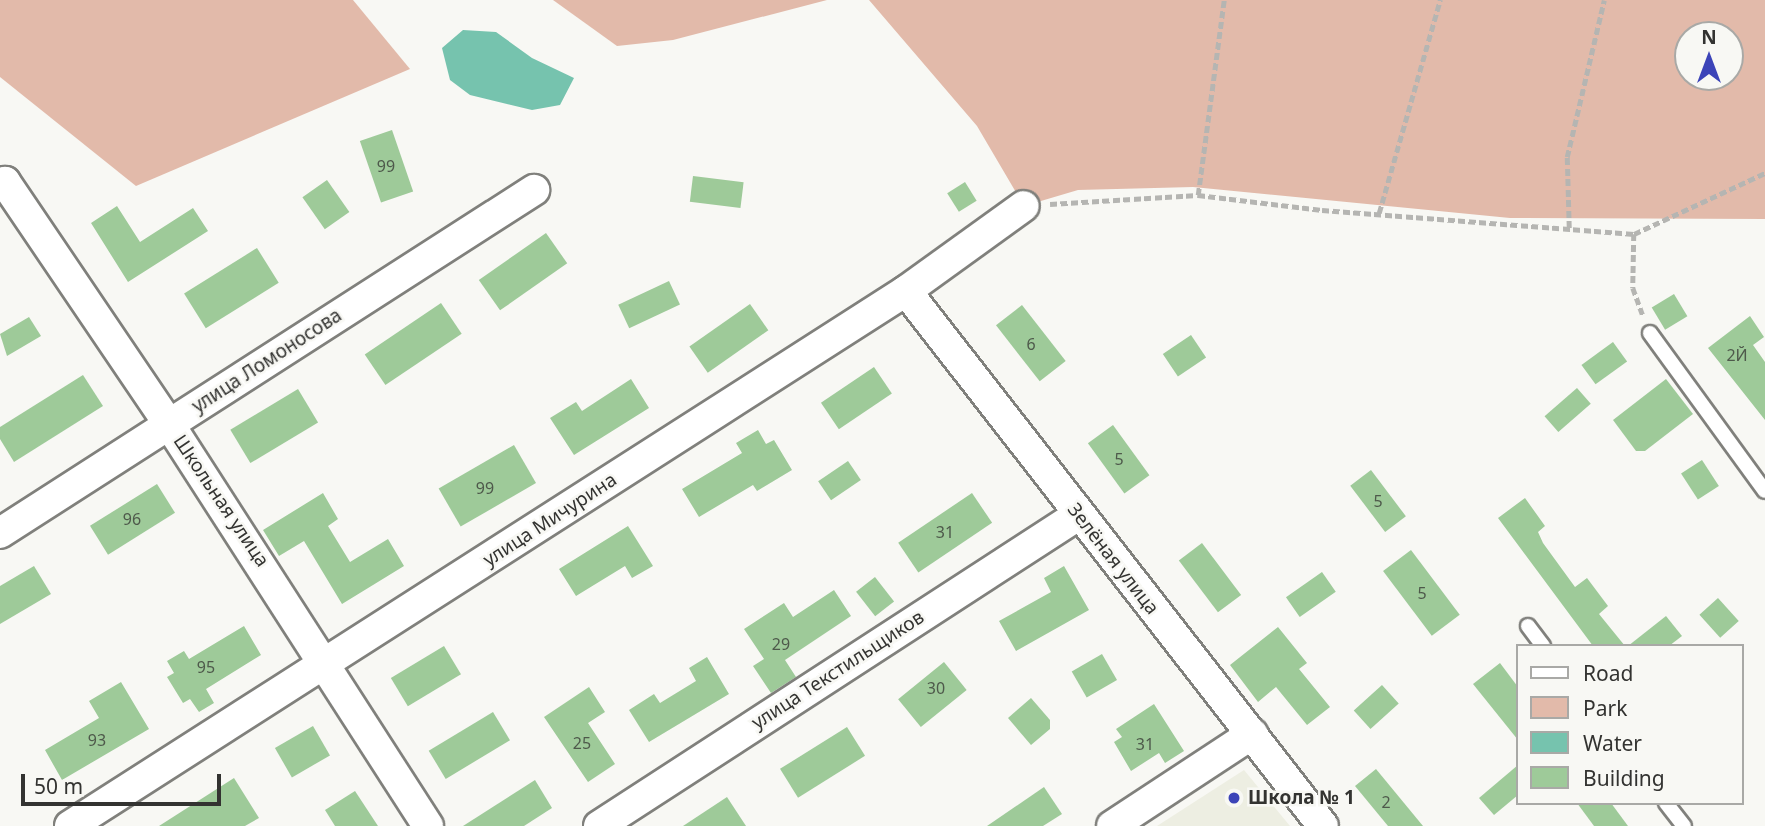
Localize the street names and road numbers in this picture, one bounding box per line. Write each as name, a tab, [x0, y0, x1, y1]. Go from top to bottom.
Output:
street label: улица Ломоносова	[188, 304, 346, 418]
street label: Школьная улица	[168, 431, 274, 571]
street label: улица Мичурина	[479, 468, 621, 572]
street label: Зелёная улица	[1062, 499, 1164, 619]
street label: улица Текстильщиков	[748, 606, 928, 734]

